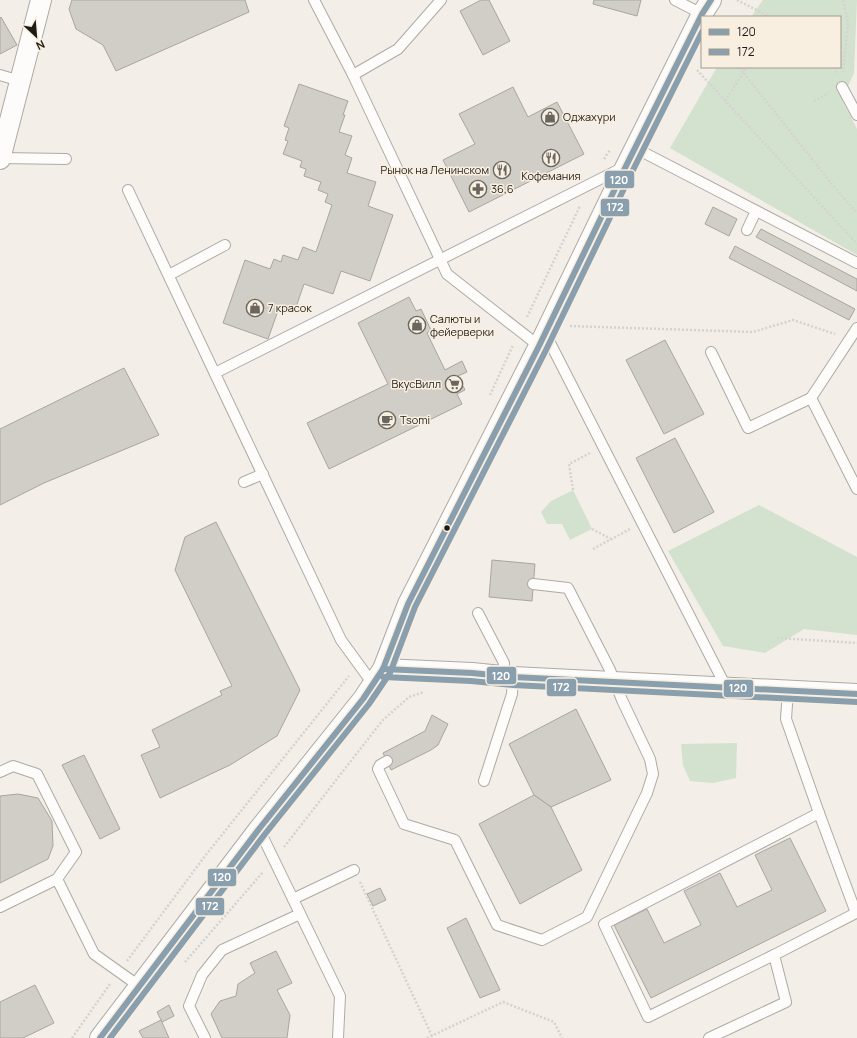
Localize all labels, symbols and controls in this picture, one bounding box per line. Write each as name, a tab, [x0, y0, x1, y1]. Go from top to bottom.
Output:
north arrow	[16, 16, 56, 56]
legend	[701, 16, 841, 68]
text: 120	[737, 23, 756, 40]
text: N	[34, 37, 47, 54]
text: 172	[737, 43, 755, 60]
shop icon: Оджахури	[540, 107, 560, 127]
place label: Оджахури	[563, 109, 616, 124]
restaurant icon: Кофемания	[541, 148, 561, 168]
restaurant icon: Рынок на Ленинском	[492, 160, 512, 180]
place label: Рынок на Ленинском	[381, 162, 489, 177]
place label: Кофемания	[521, 168, 581, 183]
line badge: 120	[604, 170, 635, 189]
text: 120	[610, 172, 628, 187]
pharmacy icon: 36,6	[468, 179, 488, 199]
place label: 36,6	[491, 181, 514, 196]
line badge: 172	[600, 198, 630, 217]
text: 172	[606, 199, 624, 214]
shop icon: 7 красок	[245, 298, 265, 318]
place label: 7 красок	[268, 300, 312, 315]
place label: Салюты и фейерверки	[430, 311, 494, 339]
shop icon: Салюты и фейерверки	[407, 315, 427, 335]
supermarket icon: ВкусВилл	[444, 374, 464, 394]
place label: ВкусВилл	[391, 376, 441, 391]
cafe icon: Tsomi	[377, 410, 397, 430]
place label: Tsomi	[400, 412, 430, 427]
unlabelled marker	[442, 523, 452, 533]
line badge: 120	[486, 666, 517, 685]
text: 120	[492, 668, 510, 683]
line badge: 172	[546, 678, 577, 697]
text: 172	[552, 679, 570, 694]
line badge: 120	[723, 679, 754, 698]
text: 120	[729, 680, 747, 695]
line badge: 120	[207, 868, 237, 887]
text: 120	[213, 869, 231, 884]
line badge: 172	[195, 897, 225, 916]
text: 172	[201, 898, 219, 913]

